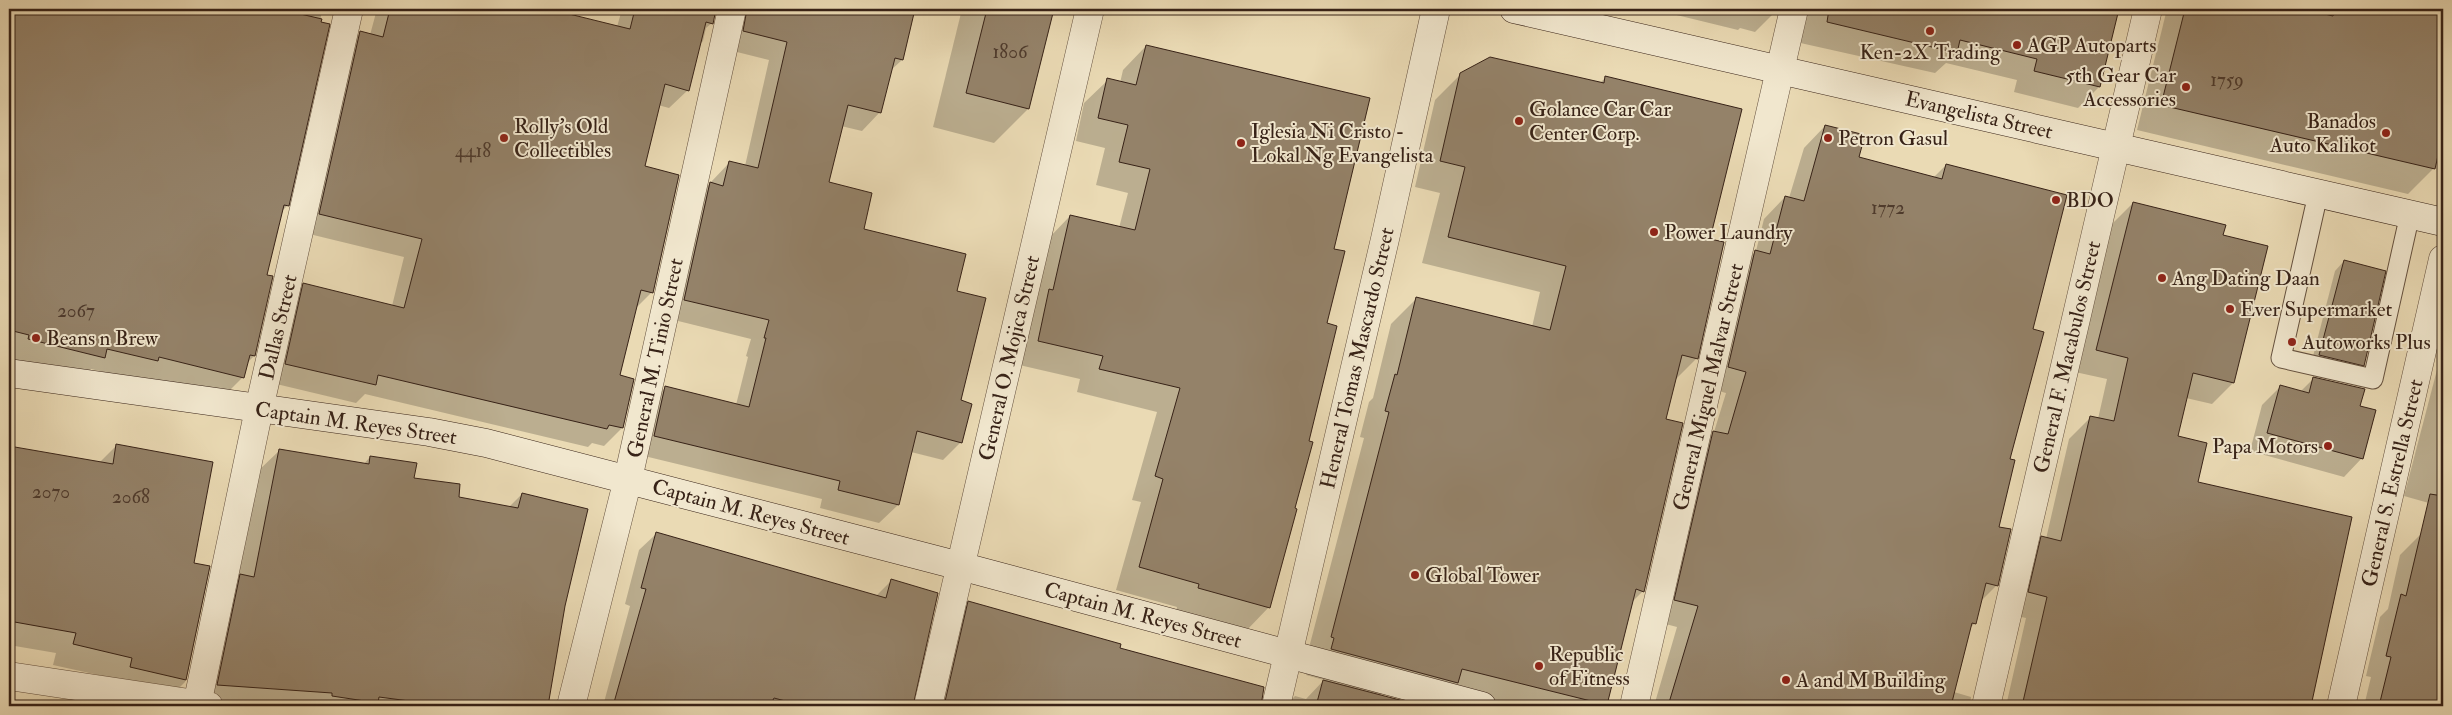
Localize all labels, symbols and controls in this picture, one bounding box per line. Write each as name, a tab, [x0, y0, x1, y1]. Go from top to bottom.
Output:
marker: Ken-2X Trading	[1924, 25, 1936, 37]
place label: AGP Autoparts	[2026, 32, 2156, 59]
place label: Ken-2X Trading	[1859, 39, 2001, 66]
marker: AGP Autoparts	[2011, 39, 2023, 51]
house number: 1806	[992, 40, 1029, 64]
place label: 5th Gear Car Accessories	[2065, 62, 2176, 113]
house number: 1759	[2210, 68, 2244, 92]
marker: 5th Gear Car Accessories	[2180, 81, 2192, 93]
street label: Evangelista Street	[1902, 85, 2056, 146]
place label: Golance Car Car Center Corp.	[1529, 96, 1671, 147]
place label: Banados Auto Kalikot	[2269, 108, 2376, 159]
place label: Rolly's Old Collectibles	[514, 113, 611, 164]
marker: Golance Car Car Center Corp.	[1513, 115, 1525, 127]
place label: Iglesia Ni Cristo - Lokal Ng Evangelista	[1251, 118, 1434, 169]
place label: Petron Gasul	[1838, 125, 1949, 152]
marker: Banados Auto Kalikot	[2380, 127, 2392, 139]
marker: Rolly's Old Collectibles	[498, 132, 510, 144]
marker: Petron Gasul	[1822, 132, 1834, 144]
marker: Iglesia Ni Cristo - Lokal Ng Evangelista	[1235, 137, 1247, 149]
house number: 4418	[455, 139, 491, 163]
place label: BDO	[2066, 187, 2114, 214]
marker: BDO	[2050, 194, 2062, 206]
house number: 1772	[1871, 196, 1905, 220]
place label: Power Laundry	[1664, 219, 1793, 246]
street label: Heneral Tomas Mascardo Street	[1314, 225, 1401, 491]
marker: Power Laundry	[1648, 226, 1660, 238]
street label: General F. Macabulos Street	[2028, 238, 2107, 476]
street label: General O. Mojica Street	[973, 253, 1046, 463]
street label: General M. Tinio Street	[621, 256, 690, 460]
street label: General Miguel Malvar Street	[1667, 261, 1750, 513]
place label: Ang Dating Daan	[2171, 265, 2320, 292]
street label: Dallas Street	[253, 272, 304, 382]
marker: Ang Dating Daan	[2156, 272, 2168, 284]
place label: Ever Supermarket	[2240, 296, 2392, 323]
house number: 2067	[57, 299, 95, 323]
marker: Ever Supermarket	[2224, 303, 2236, 315]
place label: Beans n Brew	[46, 325, 159, 352]
place label: Autoworks Plus	[2301, 329, 2431, 356]
marker: Beans n Brew	[30, 332, 42, 344]
marker: Autoworks Plus	[2286, 336, 2298, 348]
street label: General S. Estrella Street	[2355, 376, 2430, 590]
street label: Captain M. Reyes Street	[253, 396, 459, 451]
place label: Papa Motors	[2212, 433, 2318, 460]
marker: Papa Motors	[2322, 440, 2334, 452]
street label: Captain M. Reyes Street	[649, 473, 853, 552]
house number: 2070	[32, 480, 70, 504]
house number: 2068	[112, 485, 150, 509]
place label: Global Tower	[1425, 562, 1539, 589]
marker: Global Tower	[1409, 569, 1421, 581]
street label: Captain M. Reyes Street	[1041, 576, 1245, 655]
place label: Republic of Fitness	[1549, 641, 1630, 692]
marker: Republic of Fitness	[1533, 660, 1545, 672]
place label: A and M Building	[1795, 667, 1946, 694]
marker: A and M Building	[1780, 674, 1792, 686]

